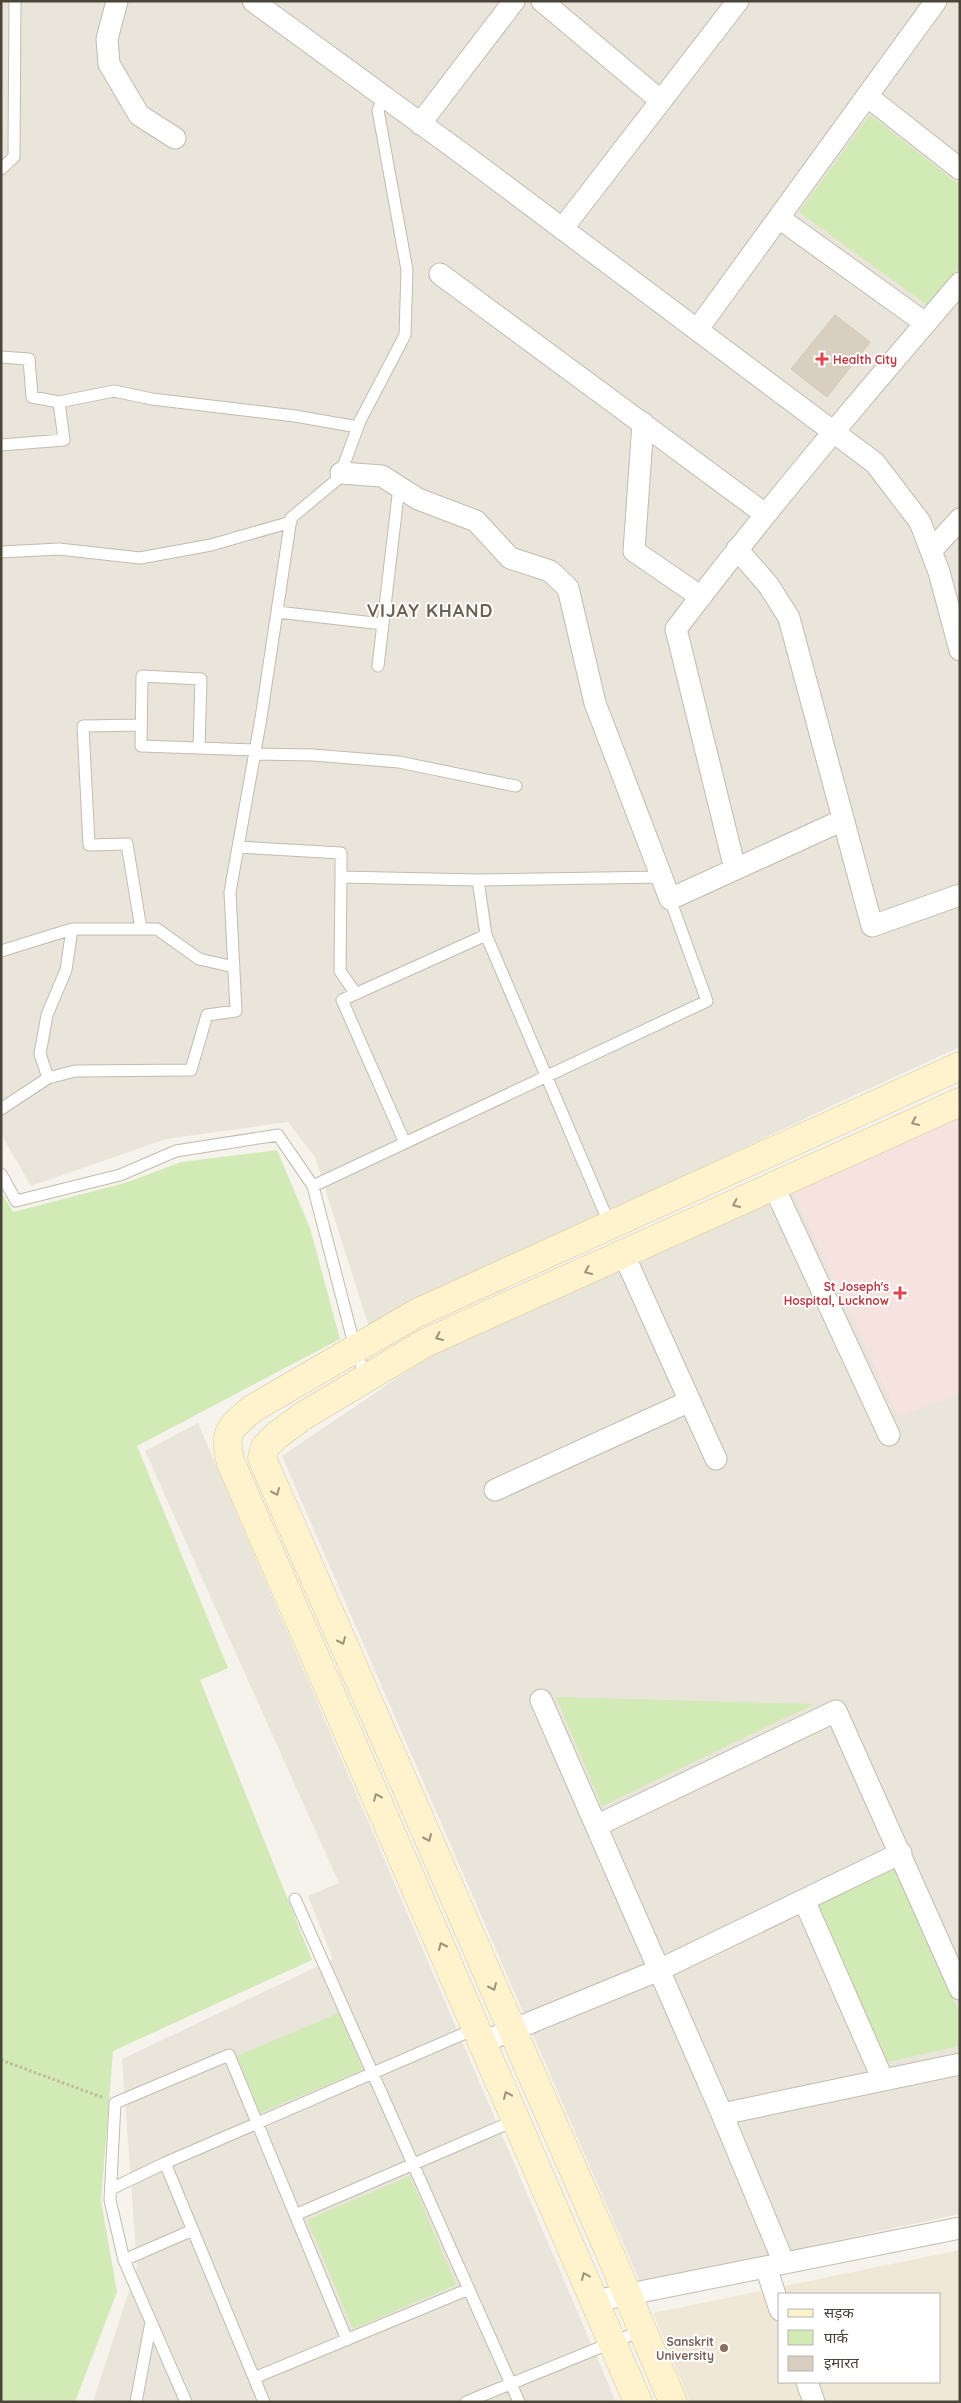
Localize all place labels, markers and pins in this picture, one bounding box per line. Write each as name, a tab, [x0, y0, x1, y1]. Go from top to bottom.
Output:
marker: Health City	[815, 352, 829, 366]
place label: Health City	[833, 352, 897, 367]
place label: St Joseph's Hospital, Lucknow	[784, 1279, 889, 1308]
marker: St Joseph's Hospital, Lucknow	[893, 1286, 907, 1300]
place label: Sanskrit University	[656, 2334, 714, 2363]
marker: Sanskrit University	[718, 2342, 730, 2354]

